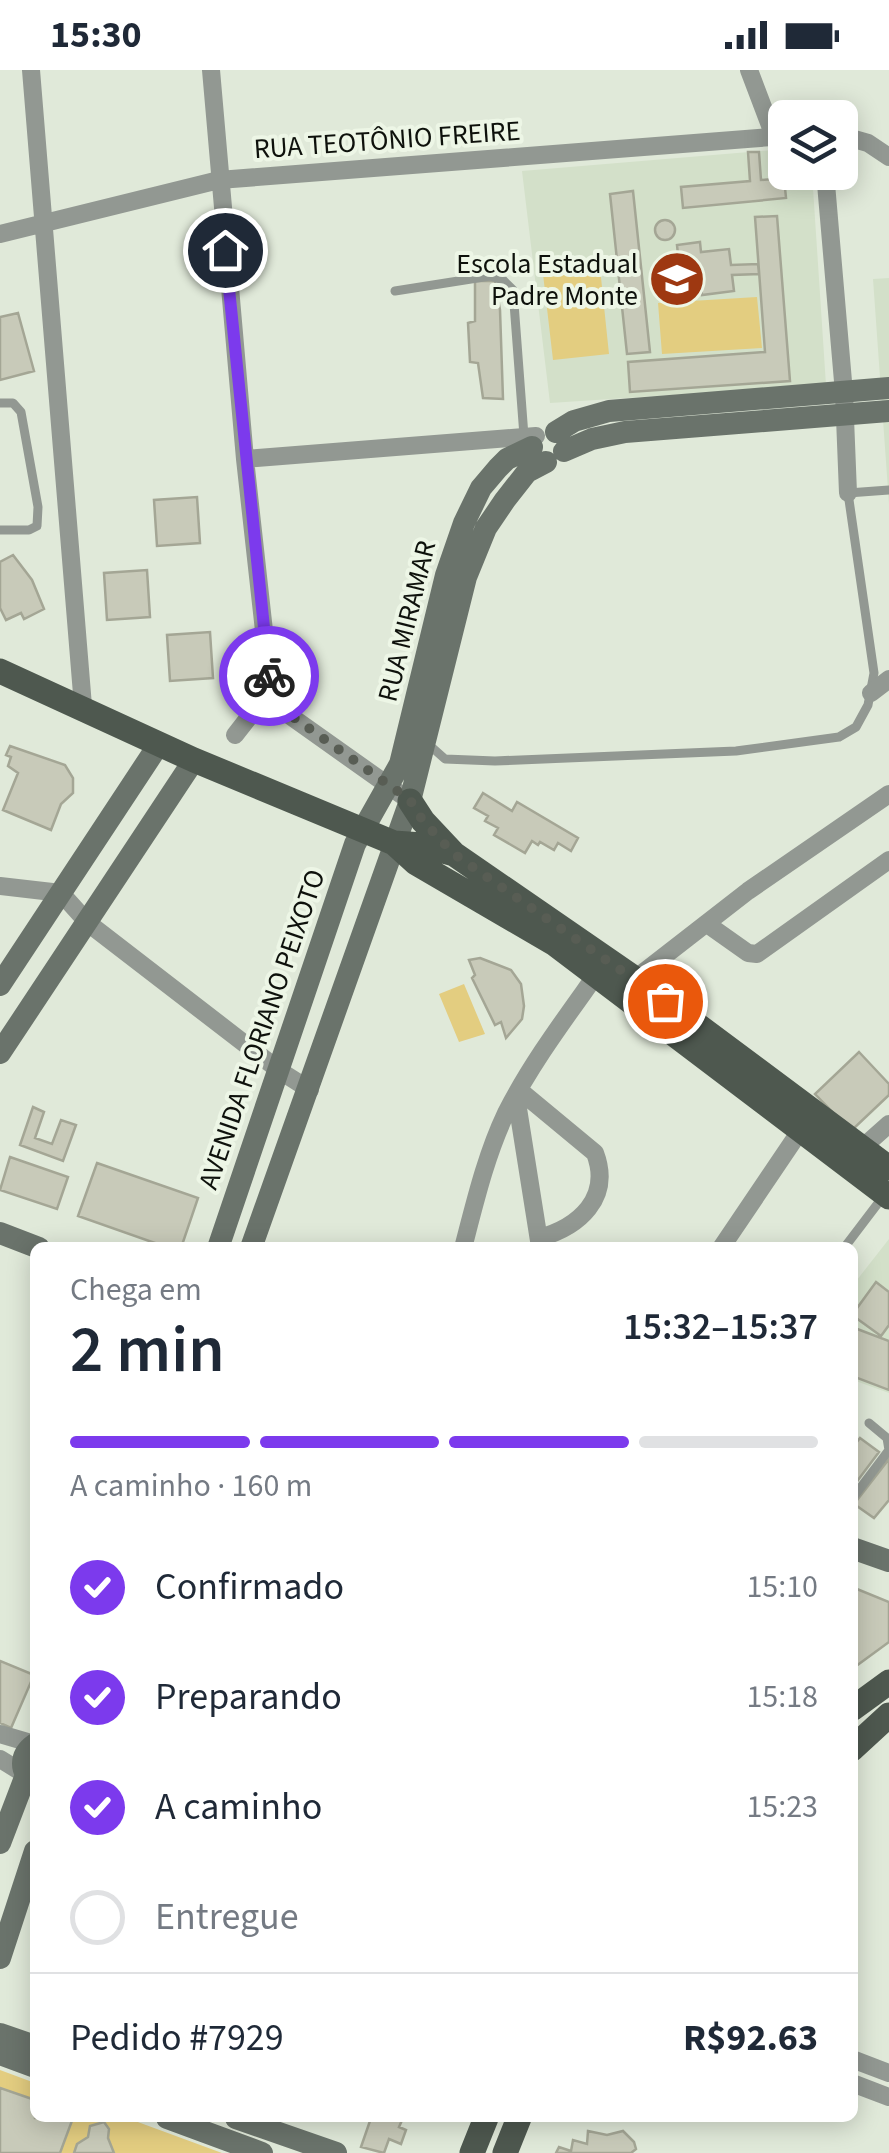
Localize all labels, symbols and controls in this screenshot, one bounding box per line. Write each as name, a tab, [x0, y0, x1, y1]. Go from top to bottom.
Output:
text: 15:30	[50, 8, 142, 62]
map controls	[768, 100, 858, 190]
button: layers	[768, 100, 858, 190]
street label: RUA TEOTÔNIO FREIRE	[252, 111, 522, 169]
pin	[183, 208, 268, 293]
icon: home	[198, 223, 253, 278]
place label: Escola Estadual Padre Monte	[456, 244, 638, 316]
school or university icon: Escola Estadual Padre Monte	[647, 249, 707, 309]
street label: RUA MIRAMAR	[368, 536, 446, 706]
courier	[219, 626, 319, 726]
icon: bike	[242, 649, 297, 704]
street label: AVENIDA FLORIANO PEIXOTO	[188, 864, 336, 1195]
pin	[623, 959, 708, 1044]
icon: bag	[638, 974, 693, 1029]
text: Chega em	[70, 1267, 202, 1313]
text: 15:32–15:37	[623, 1300, 818, 1354]
text: 2 min	[70, 1304, 225, 1397]
text: A caminho · 160 m	[70, 1463, 312, 1509]
icon: check	[70, 1560, 125, 1615]
text: Confirmado	[155, 1560, 344, 1614]
text: 15:10	[746, 1564, 818, 1610]
icon: check	[70, 1670, 125, 1725]
text: Preparando	[155, 1670, 342, 1724]
text: 15:18	[746, 1674, 818, 1720]
icon: check	[70, 1780, 125, 1835]
text: A caminho	[155, 1780, 322, 1834]
text: 15:23	[746, 1784, 818, 1830]
text: Entregue	[155, 1890, 299, 1944]
text: Pedido #7929	[70, 2011, 284, 2065]
text: R$92.63	[683, 2011, 818, 2065]

